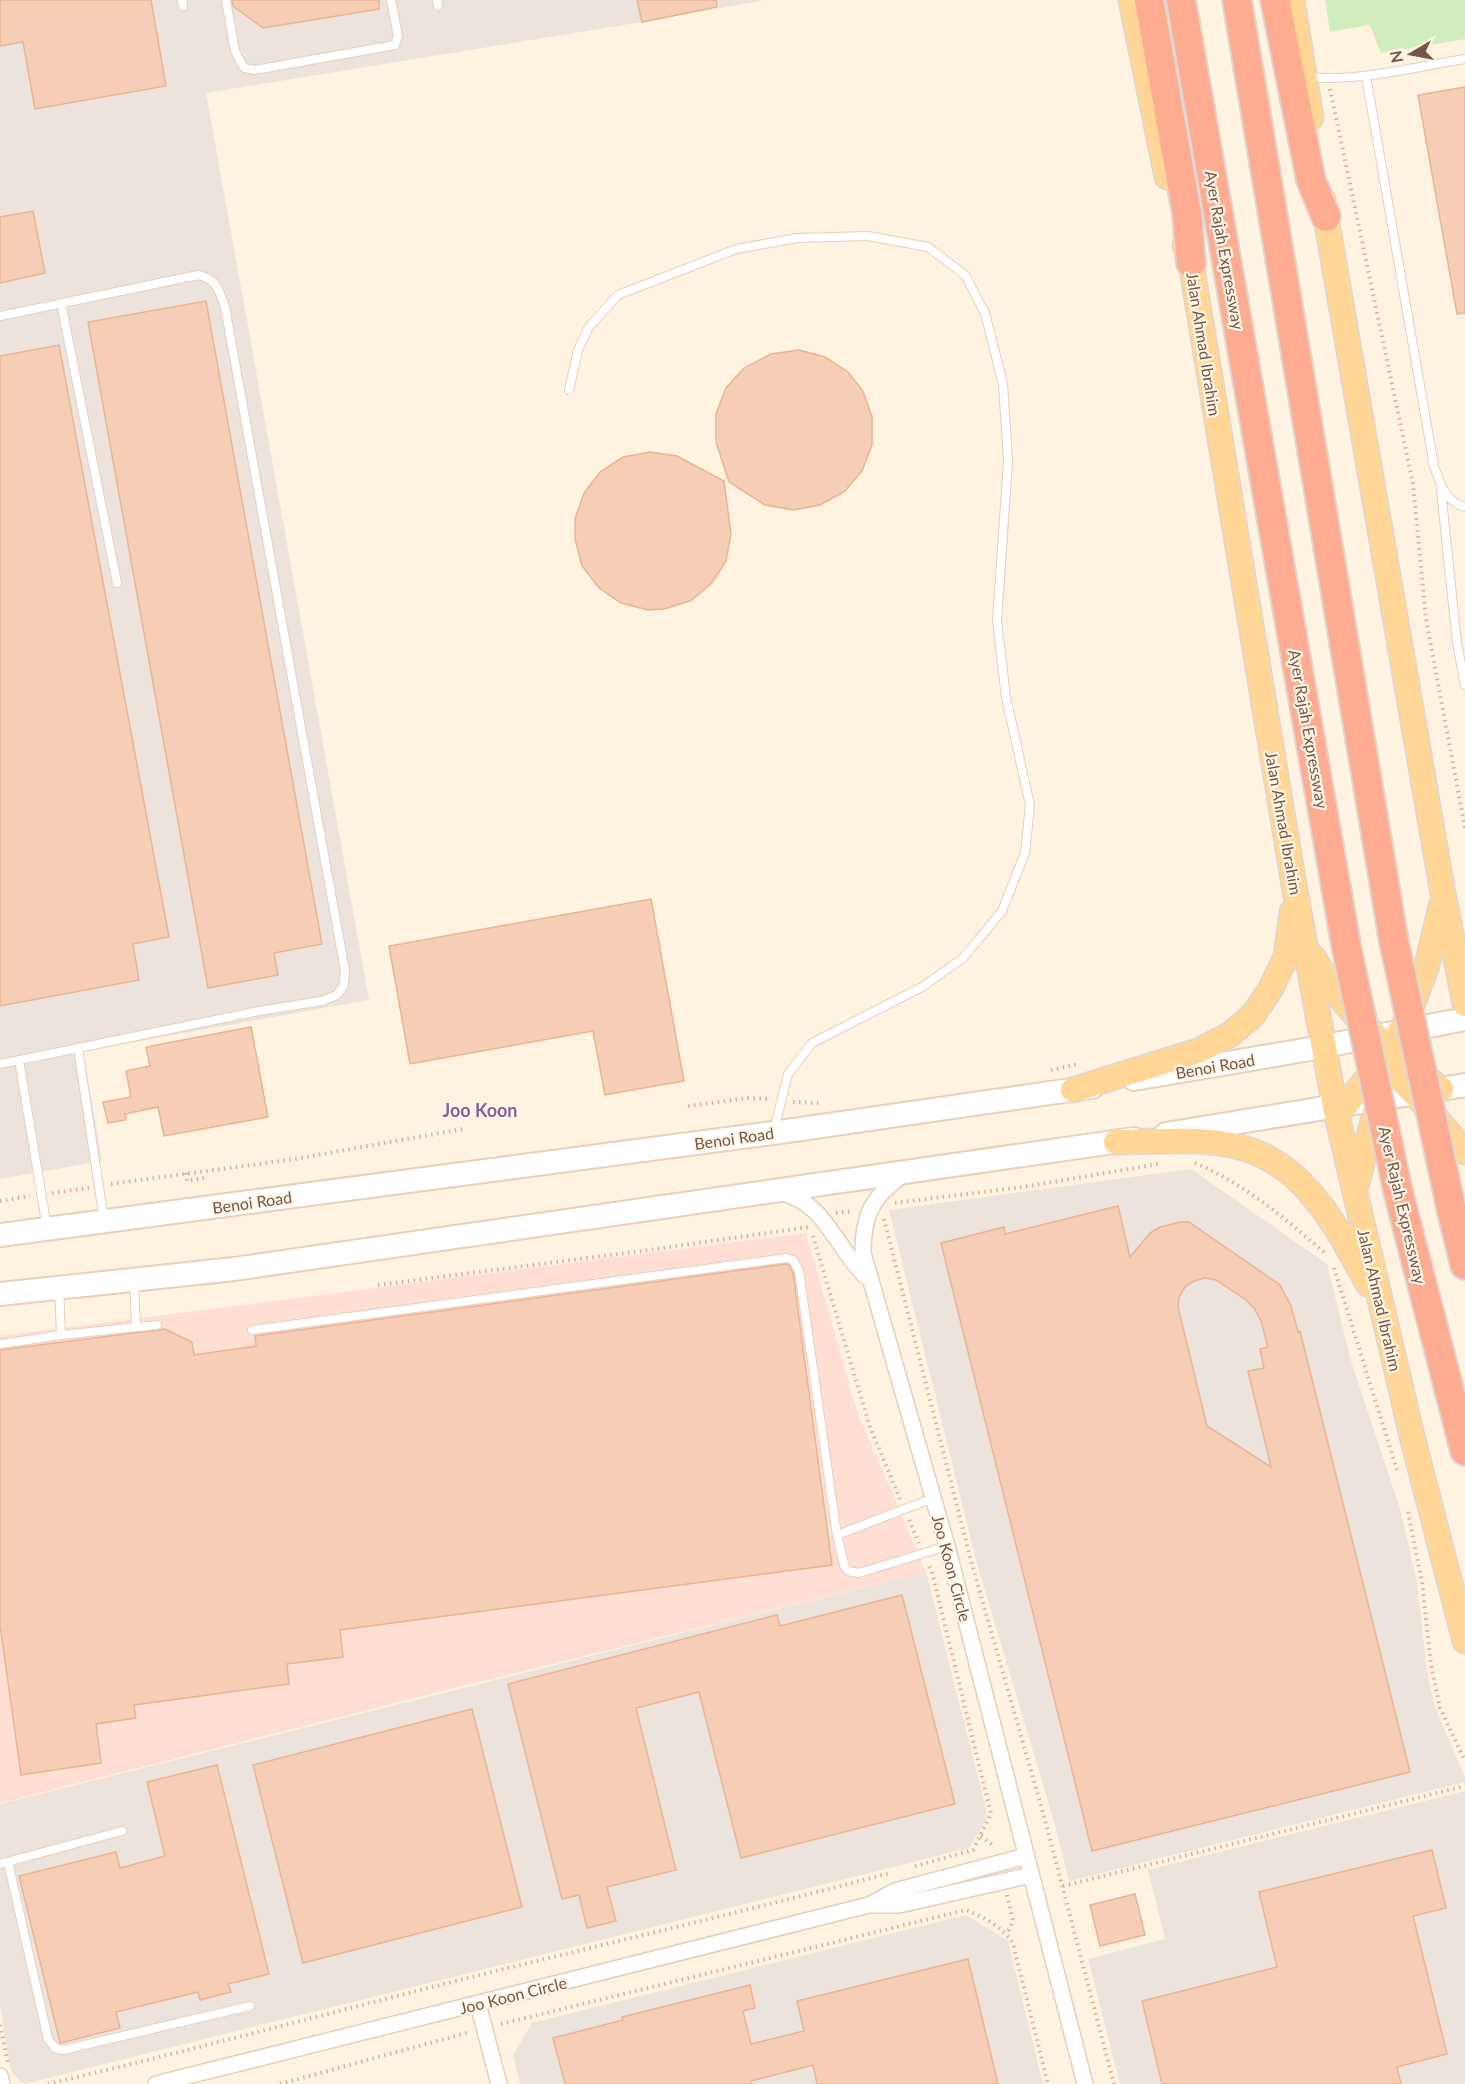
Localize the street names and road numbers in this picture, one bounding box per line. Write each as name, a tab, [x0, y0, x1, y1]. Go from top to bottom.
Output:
street label: Ayer Rajah Expressway	[1202, 169, 1248, 332]
street label: Jalan Ahmad Ibrahim	[1183, 271, 1225, 417]
street label: Ayer Rajah Expressway	[1286, 648, 1332, 811]
street label: Jalan Ahmad Ibrahim	[1262, 750, 1306, 896]
street label: Benoi Road	[1174, 1050, 1256, 1082]
street label: Benoi Road	[693, 1123, 775, 1153]
street label: Ayer Rajah Expressway	[1376, 1124, 1431, 1286]
street label: Benoi Road	[211, 1187, 293, 1217]
street label: Jalan Ahmad Ibrahim	[1354, 1227, 1406, 1373]
street label: Joo Koon Circle	[929, 1513, 975, 1623]
street label: Joo Koon Circle	[457, 1973, 569, 2017]

